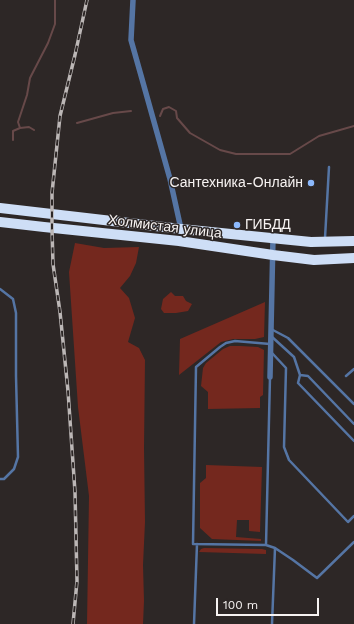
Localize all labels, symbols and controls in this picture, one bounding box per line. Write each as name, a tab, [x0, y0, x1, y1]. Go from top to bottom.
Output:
place label: Сантехника-Онлайн	[169, 175, 303, 191]
marker: Сантехника-Онлайн	[306, 178, 316, 188]
street label: Холмистая улица	[107, 212, 223, 242]
place label: ГИБДД	[245, 217, 291, 233]
marker: ГИБДД	[232, 220, 242, 230]
scale bar	[218, 590, 321, 616]
text: 100 m	[223, 598, 258, 612]

